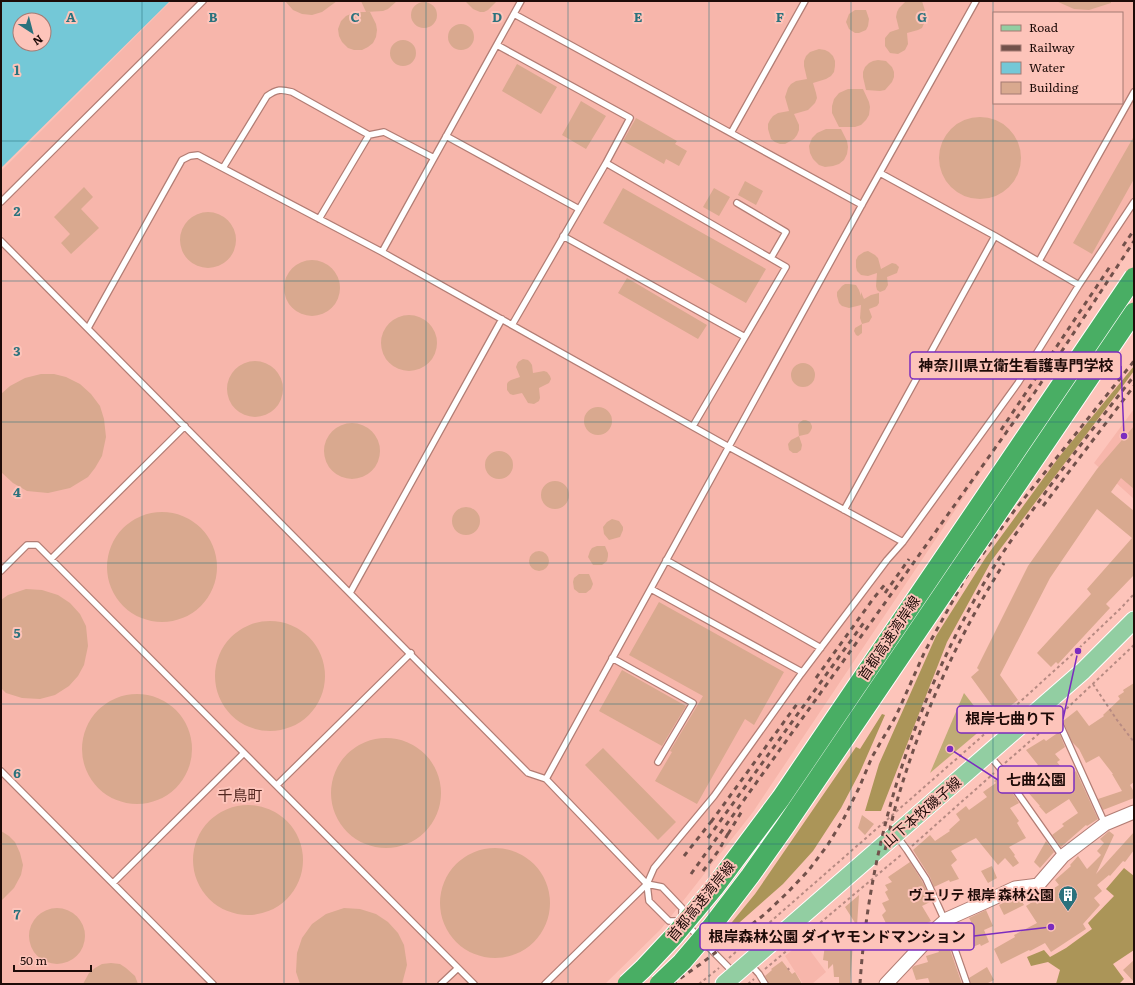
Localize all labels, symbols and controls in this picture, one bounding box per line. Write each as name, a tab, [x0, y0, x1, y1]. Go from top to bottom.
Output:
text: A	[66, 7, 76, 26]
text: B	[209, 7, 218, 26]
text: C	[350, 7, 360, 26]
text: D	[492, 7, 502, 26]
text: E	[634, 7, 643, 26]
text: F	[776, 7, 784, 26]
text: G	[917, 7, 927, 26]
north arrow	[12, 12, 52, 52]
legend	[993, 12, 1123, 104]
text: Road	[1029, 18, 1059, 36]
text: N	[30, 32, 47, 50]
text: Railway	[1029, 38, 1075, 56]
text: Water	[1029, 58, 1065, 76]
text: 1	[14, 60, 20, 79]
text: Building	[1029, 78, 1079, 96]
text: 2	[14, 201, 21, 220]
text: 3	[13, 341, 21, 360]
callout: 神奈川県立衛生看護専門学校	[910, 352, 1121, 379]
text: 神奈川県立衛生看護専門学校	[917, 353, 1114, 376]
text: 4	[13, 482, 21, 501]
street label: 首都高速湾岸線	[852, 591, 924, 684]
text: 5	[13, 623, 21, 642]
callout: 根岸七曲り下	[957, 706, 1063, 733]
text: 根岸七曲り下	[965, 706, 1055, 729]
text: 6	[13, 763, 21, 782]
callout: 七曲公園	[998, 766, 1074, 793]
text: 七曲公園	[1006, 767, 1066, 790]
street label: 山下本牧磯子線	[878, 772, 965, 851]
district label: 千鳥町	[217, 783, 263, 806]
street label: 首都高速湾岸線	[662, 856, 739, 945]
place label: ヴェリテ 根岸 森林公園	[908, 884, 1054, 904]
building icon: ヴェリテ 根岸 森林公園	[1057, 884, 1079, 912]
text: 7	[13, 904, 21, 923]
callout: 根岸森林公園 ダイヤモンドマンション	[700, 923, 974, 950]
text: 根岸森林公園 ダイヤモンドマンション	[708, 924, 966, 947]
scale bar	[14, 947, 91, 973]
text: 50 m	[20, 951, 47, 969]

